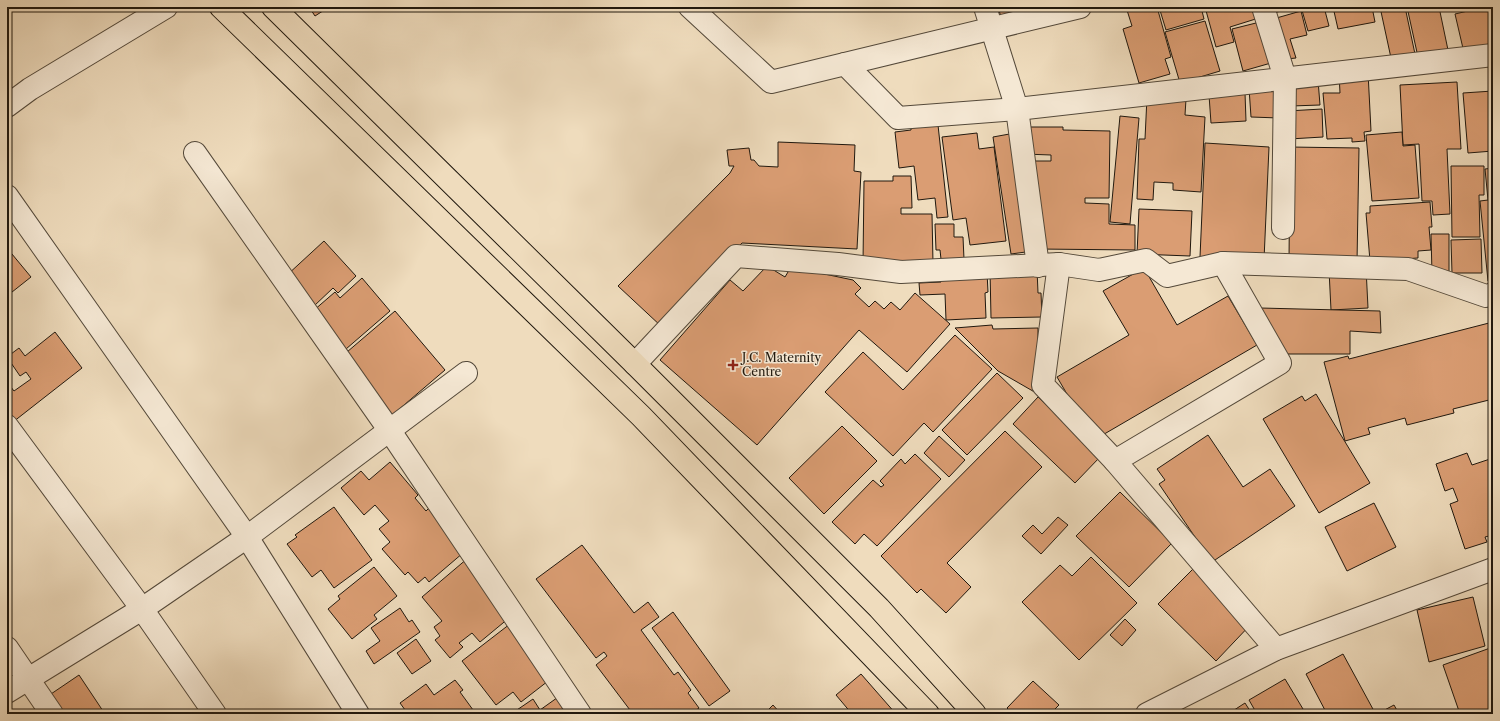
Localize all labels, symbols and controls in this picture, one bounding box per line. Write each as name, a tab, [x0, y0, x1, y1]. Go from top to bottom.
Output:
place label: J.C. Maternity Centre	[740, 350, 821, 379]
marker: J.C. Maternity Centre	[727, 359, 739, 371]

